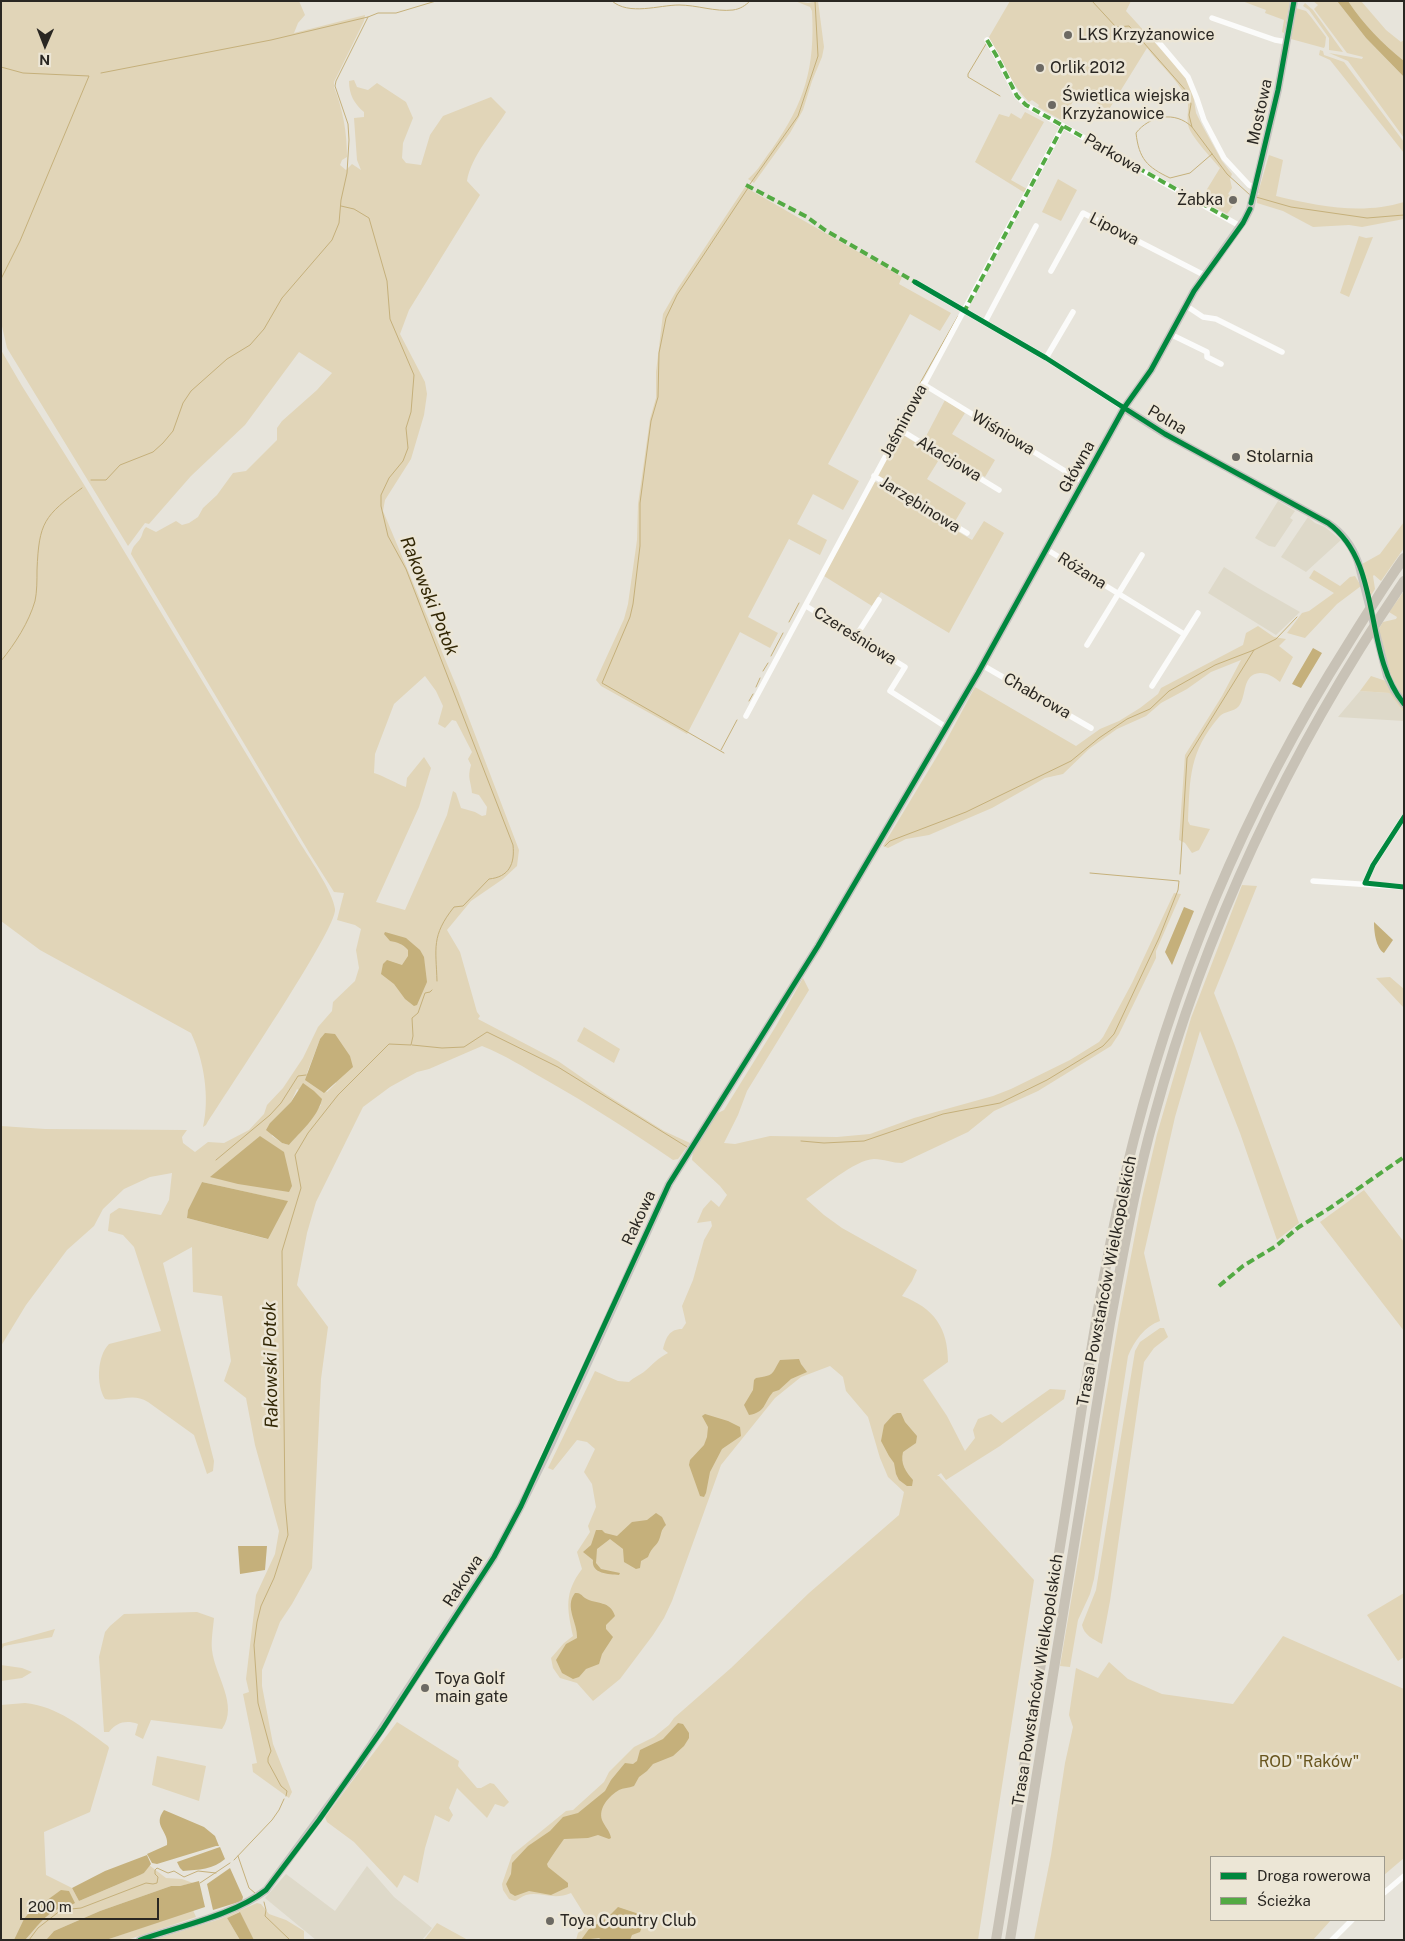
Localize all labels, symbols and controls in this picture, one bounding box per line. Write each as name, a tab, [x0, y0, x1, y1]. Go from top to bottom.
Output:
north arrow	[20, 20, 70, 70]
place label: LKS Krzyżanowice	[1078, 25, 1215, 45]
marker: LKS Krzyżanowice	[1062, 29, 1074, 41]
text: N	[39, 52, 50, 68]
place label: Orlik 2012	[1050, 58, 1125, 78]
marker: Orlik 2012	[1034, 62, 1046, 74]
street label: Mostowa	[1244, 77, 1276, 147]
place label: Świetlica wiejska Krzyżanowice	[1062, 86, 1190, 124]
marker: Świetlica wiejska Krzyżanowice	[1046, 99, 1058, 111]
street label: Parkowa	[1081, 130, 1145, 178]
place label: Żabka	[1177, 190, 1223, 210]
marker: Żabka	[1227, 194, 1239, 206]
street label: Lipowa	[1086, 208, 1142, 250]
street label: Jaśminowa	[877, 381, 931, 461]
street label: Polna	[1144, 401, 1190, 439]
street label: Wiśniowa	[968, 407, 1038, 459]
street label: Akacjowa	[913, 432, 985, 486]
street label: Główna	[1055, 438, 1099, 496]
place label: Stolarnia	[1246, 447, 1313, 467]
marker: Stolarnia	[1230, 451, 1242, 463]
street label: Jarzębinowa	[876, 473, 964, 537]
water label: Rakowski Potok	[395, 533, 463, 659]
street label: Różana	[1054, 549, 1110, 593]
street label: Czereśniowa	[810, 603, 900, 669]
street label: Chabrowa	[1000, 669, 1074, 723]
street label: Trasa Powstańców Wielkopolskich	[1073, 1154, 1141, 1408]
street label: Rakowa	[618, 1188, 660, 1248]
water label: Rakowski Potok	[259, 1301, 283, 1429]
street label: Rakowa	[439, 1551, 487, 1611]
street label: Trasa Powstańców Wielkopolskich	[1009, 1553, 1067, 1807]
place label: Toya Golf main gate	[435, 1669, 508, 1707]
marker: Toya Golf main gate	[419, 1682, 431, 1694]
park label: ROD "Raków"	[1259, 1752, 1359, 1772]
legend	[1210, 1856, 1385, 1921]
text: Droga rowerowa	[1257, 1867, 1371, 1884]
scale bar	[22, 1888, 161, 1920]
text: Ścieżka	[1257, 1892, 1311, 1909]
text: 200 m	[28, 1898, 72, 1915]
place label: Toya Country Club	[560, 1911, 696, 1931]
marker: Toya Country Club	[544, 1915, 556, 1927]

